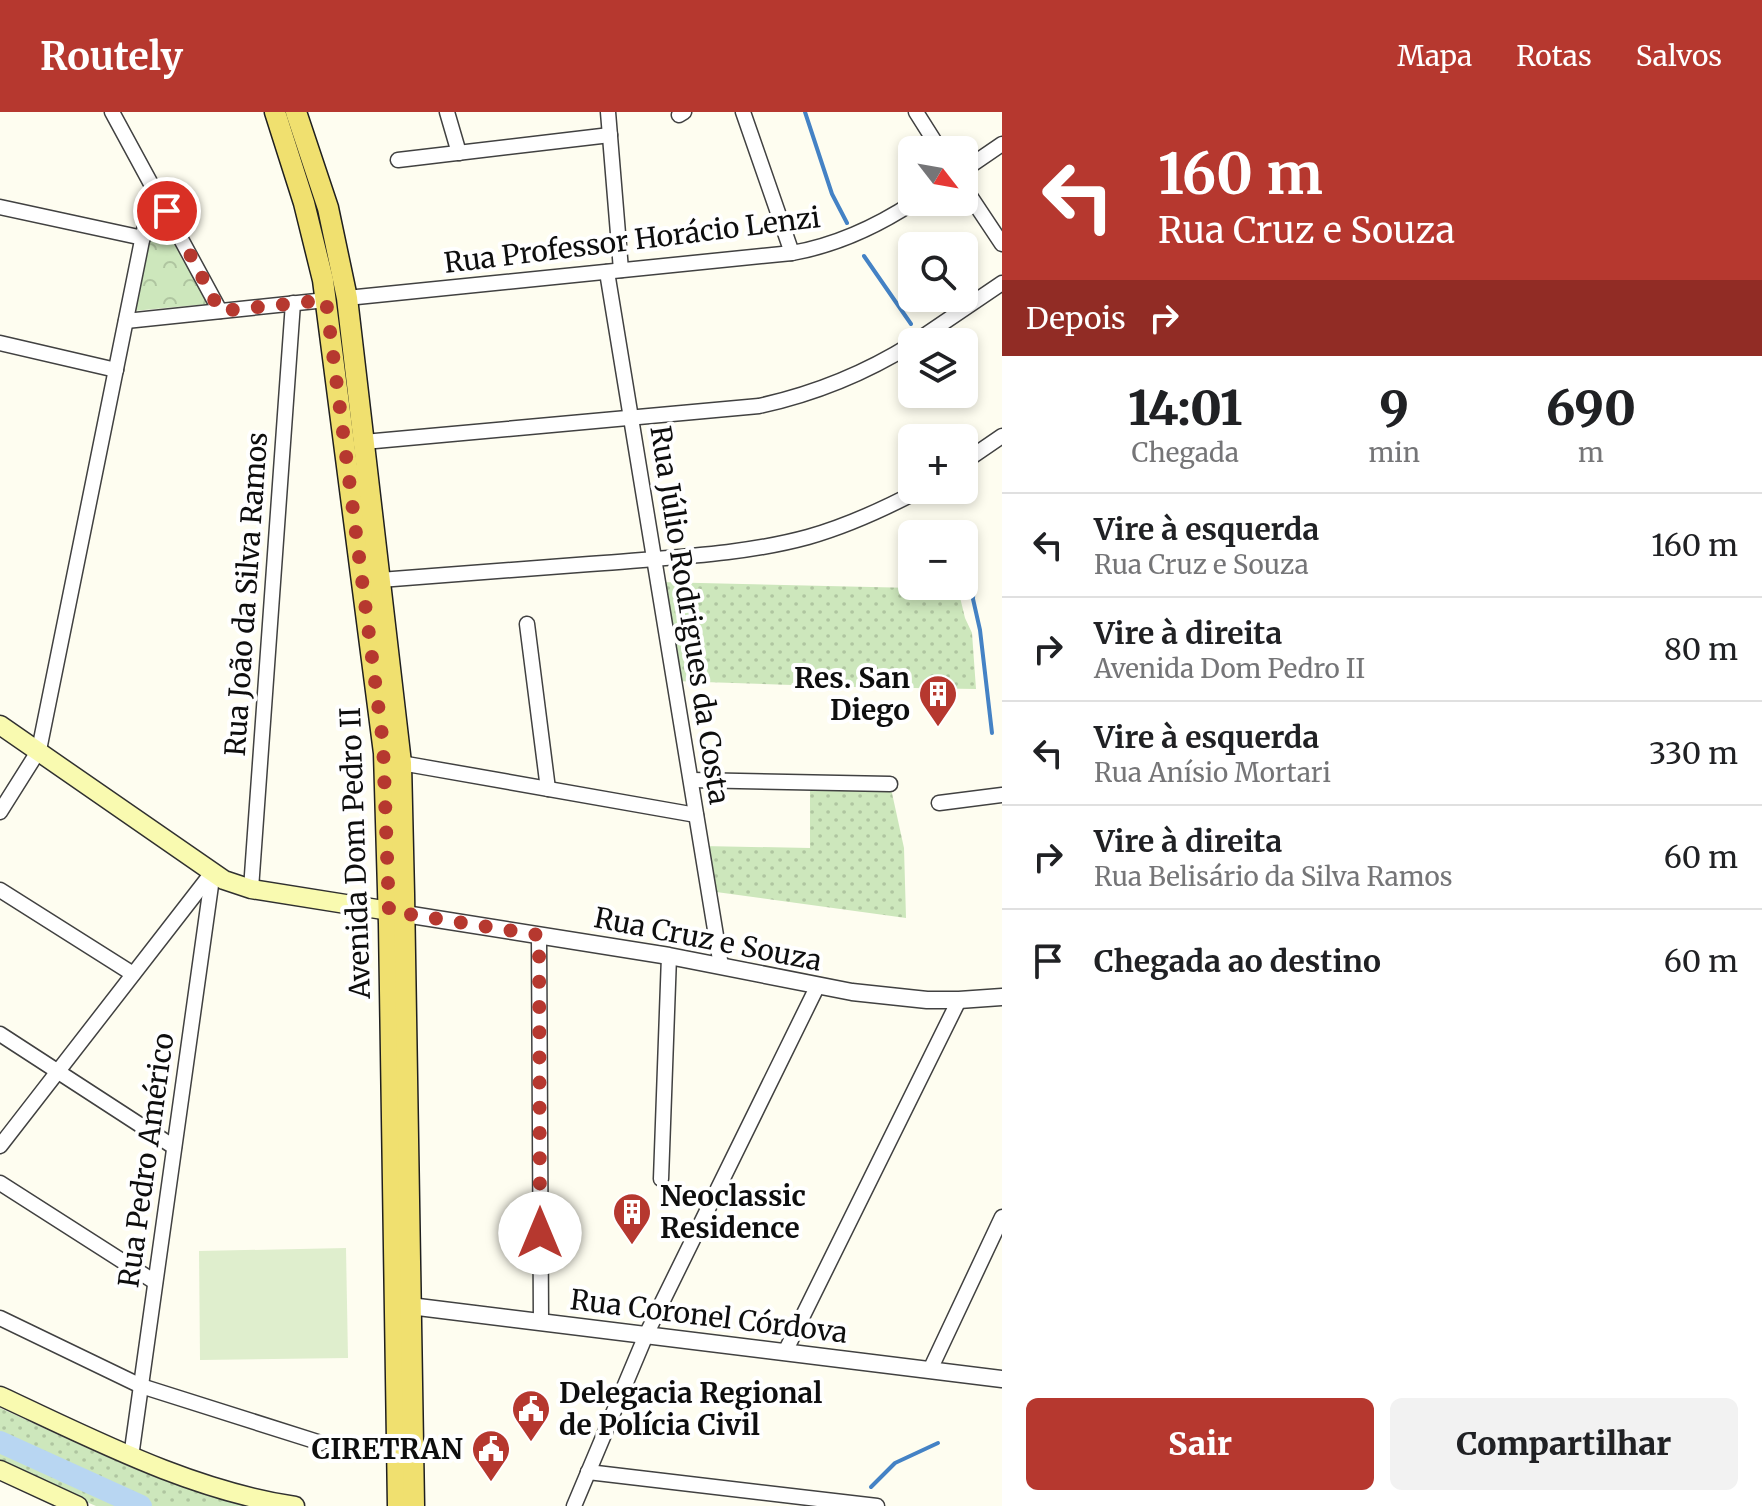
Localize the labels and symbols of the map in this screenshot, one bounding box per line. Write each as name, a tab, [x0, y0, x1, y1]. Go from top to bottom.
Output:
north arrow	[898, 136, 978, 216]
pin	[133, 177, 201, 245]
street label: Rua Professor Horácio Lenzi	[442, 199, 822, 281]
street label: Rua Júlio Rodrigues da Costa	[642, 423, 738, 807]
street label: Rua João da Silva Ramos	[217, 431, 275, 757]
place label: Res. San Diego	[794, 660, 910, 728]
building icon: Res. San Diego	[917, 673, 959, 728]
street label: Avenida Dom Pedro II	[332, 706, 378, 1001]
street label: Rua Cruz e Souza	[591, 899, 825, 979]
street label: Rua Pedro Américo	[110, 1031, 182, 1289]
place label: Neoclassic Residence	[660, 1178, 806, 1246]
position arrow	[498, 1191, 582, 1275]
building icon: Neoclassic Residence	[611, 1191, 653, 1246]
street label: Rua Coronel Córdova	[568, 1281, 850, 1351]
place label: Delegacia Regional de Polícia Civil	[559, 1375, 822, 1443]
public building icon: Delegacia Regional de Polícia Civil	[510, 1388, 552, 1443]
public building icon: CIRETRAN	[470, 1428, 512, 1483]
place label: CIRETRAN	[312, 1431, 463, 1467]

